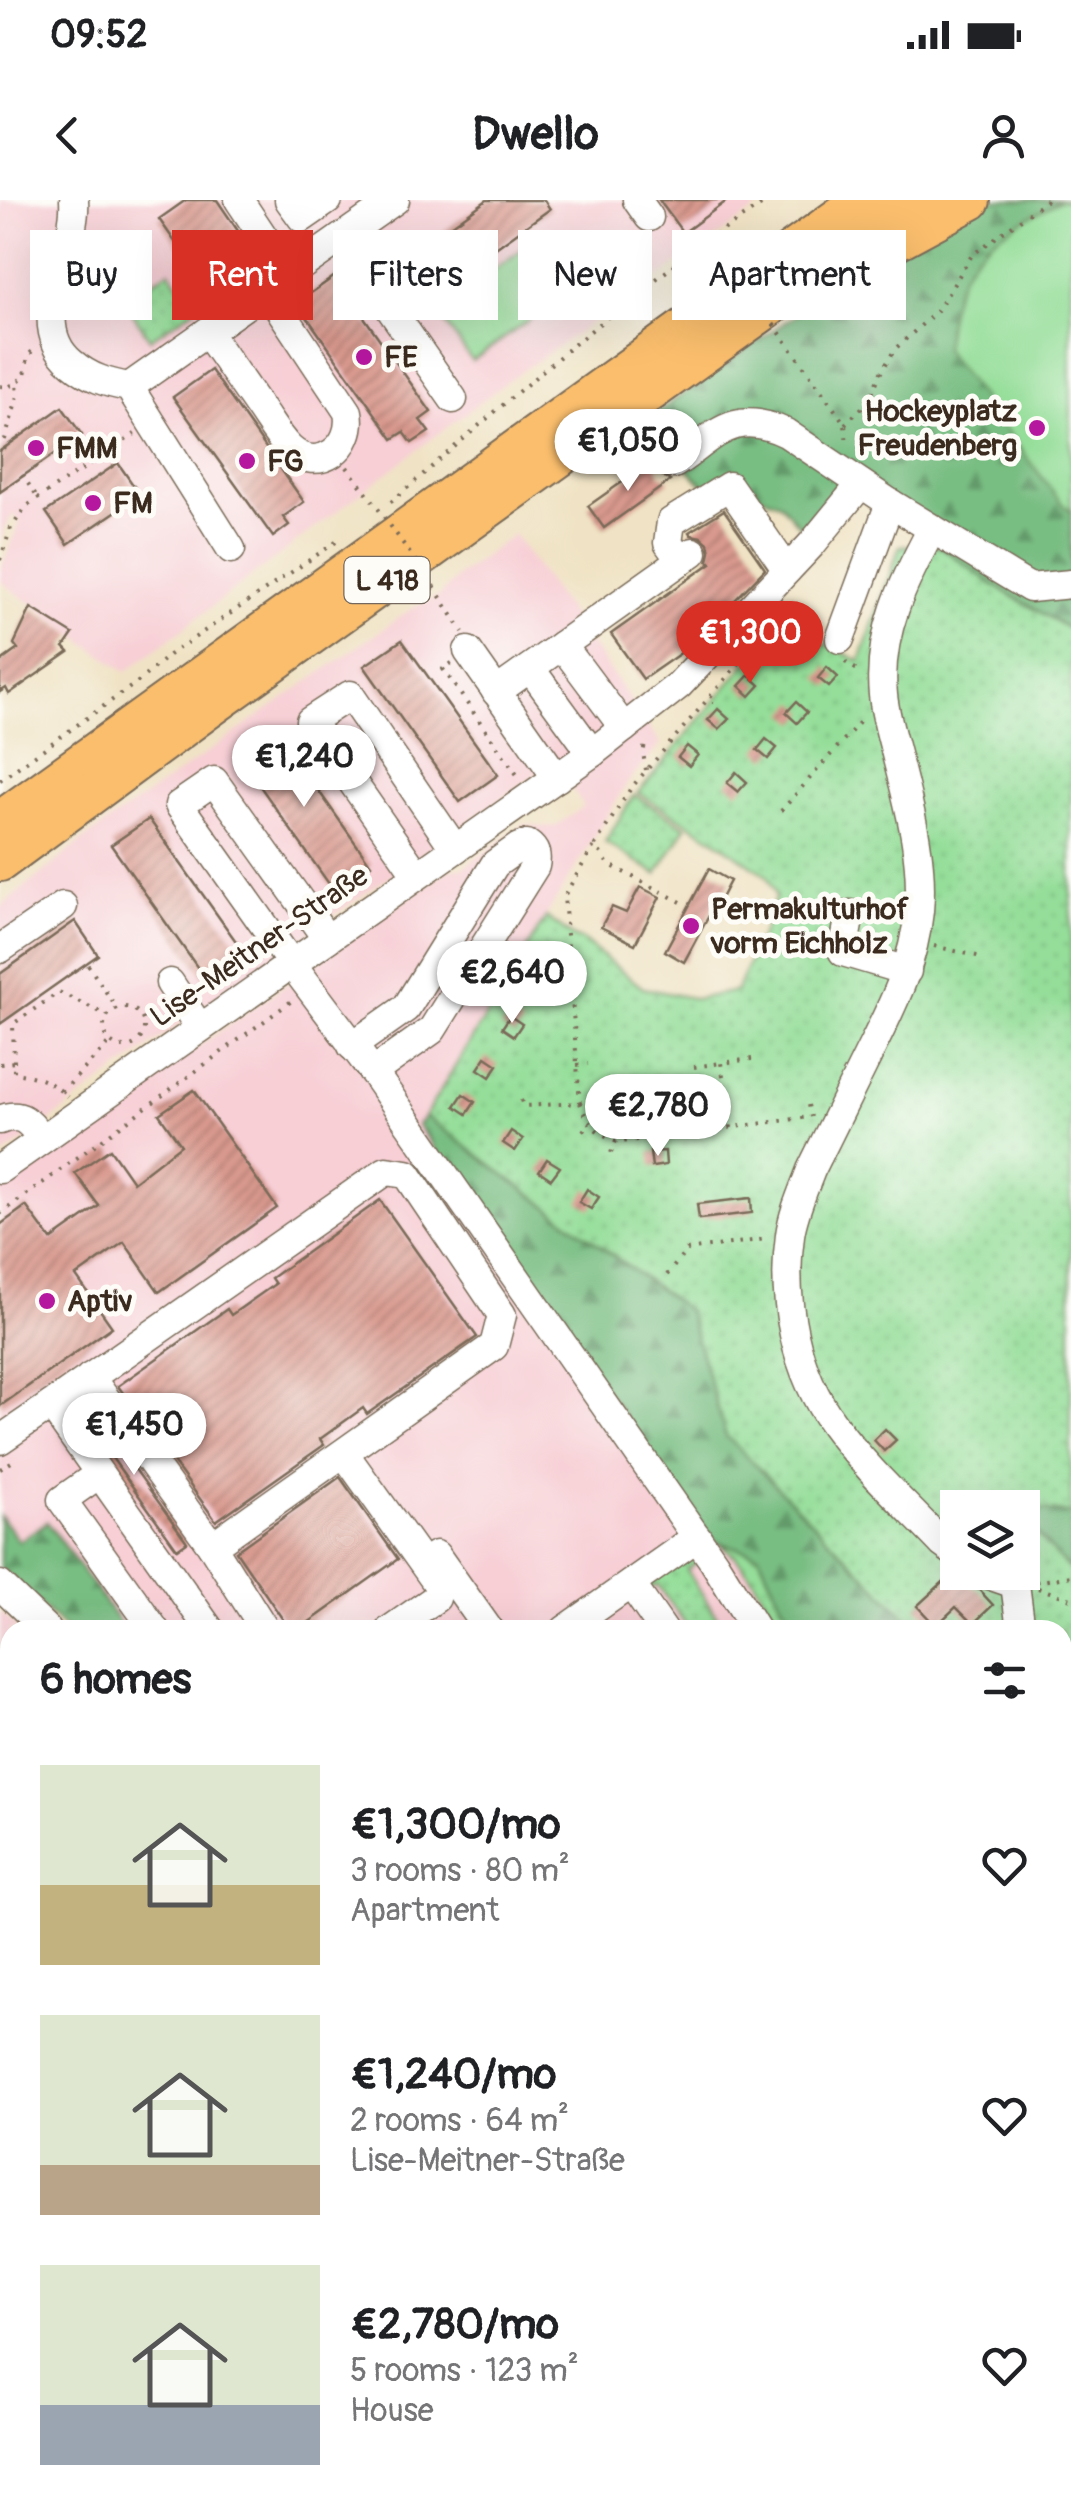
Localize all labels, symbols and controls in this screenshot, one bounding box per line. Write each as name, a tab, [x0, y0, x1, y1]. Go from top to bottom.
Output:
text: 09:52	[50, 11, 148, 59]
text: Dwello	[472, 107, 599, 163]
icon: back	[40, 108, 95, 163]
icon: person	[976, 108, 1031, 163]
chip: Buy	[30, 230, 152, 320]
chip: Rent	[172, 230, 313, 320]
chip: Filters	[333, 230, 498, 320]
chip: New	[518, 230, 652, 320]
chip: Apartment	[672, 230, 906, 320]
place label: FE	[384, 339, 418, 376]
marker: FE	[353, 346, 375, 368]
place label: Hockeyplatz Freudenberg	[857, 393, 1017, 464]
pin: €1,050	[547, 409, 709, 494]
marker: Hockeyplatz Freudenberg	[1026, 417, 1048, 439]
text: €1,050	[577, 421, 679, 461]
place label: FMM	[56, 430, 117, 467]
marker: FMM	[25, 437, 47, 459]
place label: FG	[267, 443, 304, 480]
marker: FG	[236, 450, 258, 472]
place label: FM	[113, 485, 153, 522]
marker: FM	[82, 492, 104, 514]
road number: L 418	[344, 557, 430, 603]
pin: €1,300	[669, 601, 831, 686]
text: €1,300	[698, 613, 802, 653]
pin: €1,240	[223, 725, 385, 810]
text: €1,240	[254, 737, 354, 777]
street label: Lise-Meitner-Straße	[143, 857, 376, 1035]
place label: Permakulturhof vorm Eichholz	[710, 891, 909, 962]
marker: Permakulturhof vorm Eichholz	[680, 915, 702, 937]
pin: €2,640	[431, 941, 593, 1026]
text: €2,640	[459, 953, 565, 993]
pin: €2,780	[577, 1074, 739, 1159]
text: €2,780	[607, 1086, 709, 1126]
place label: Aptiv	[67, 1283, 132, 1320]
marker: Aptiv	[36, 1290, 58, 1312]
pin: €1,450	[53, 1393, 215, 1478]
text: €1,450	[84, 1405, 184, 1445]
map controls	[940, 1490, 1040, 1590]
button: layers	[940, 1490, 1040, 1590]
icon: filters	[977, 1653, 1032, 1708]
text: 6 homes	[40, 1654, 191, 1706]
text: €1,300/mo	[350, 1799, 561, 1851]
icon: home	[120, 1805, 240, 1925]
icon: heart	[977, 1838, 1032, 1893]
text: 3 rooms · 80 m²	[350, 1851, 570, 1891]
text: Apartment	[350, 1891, 499, 1931]
text: €1,240/mo	[350, 2049, 556, 2101]
icon: home	[120, 2055, 240, 2175]
icon: heart	[977, 2088, 1032, 2143]
text: 2 rooms · 64 m²	[350, 2101, 569, 2141]
text: Lise-Meitner-Straße	[350, 2141, 625, 2181]
text: €2,780/mo	[350, 2299, 559, 2351]
icon: home	[120, 2305, 240, 2425]
icon: heart	[977, 2338, 1032, 2393]
text: 5 rooms · 123 m²	[350, 2351, 579, 2391]
text: House	[350, 2391, 434, 2431]

